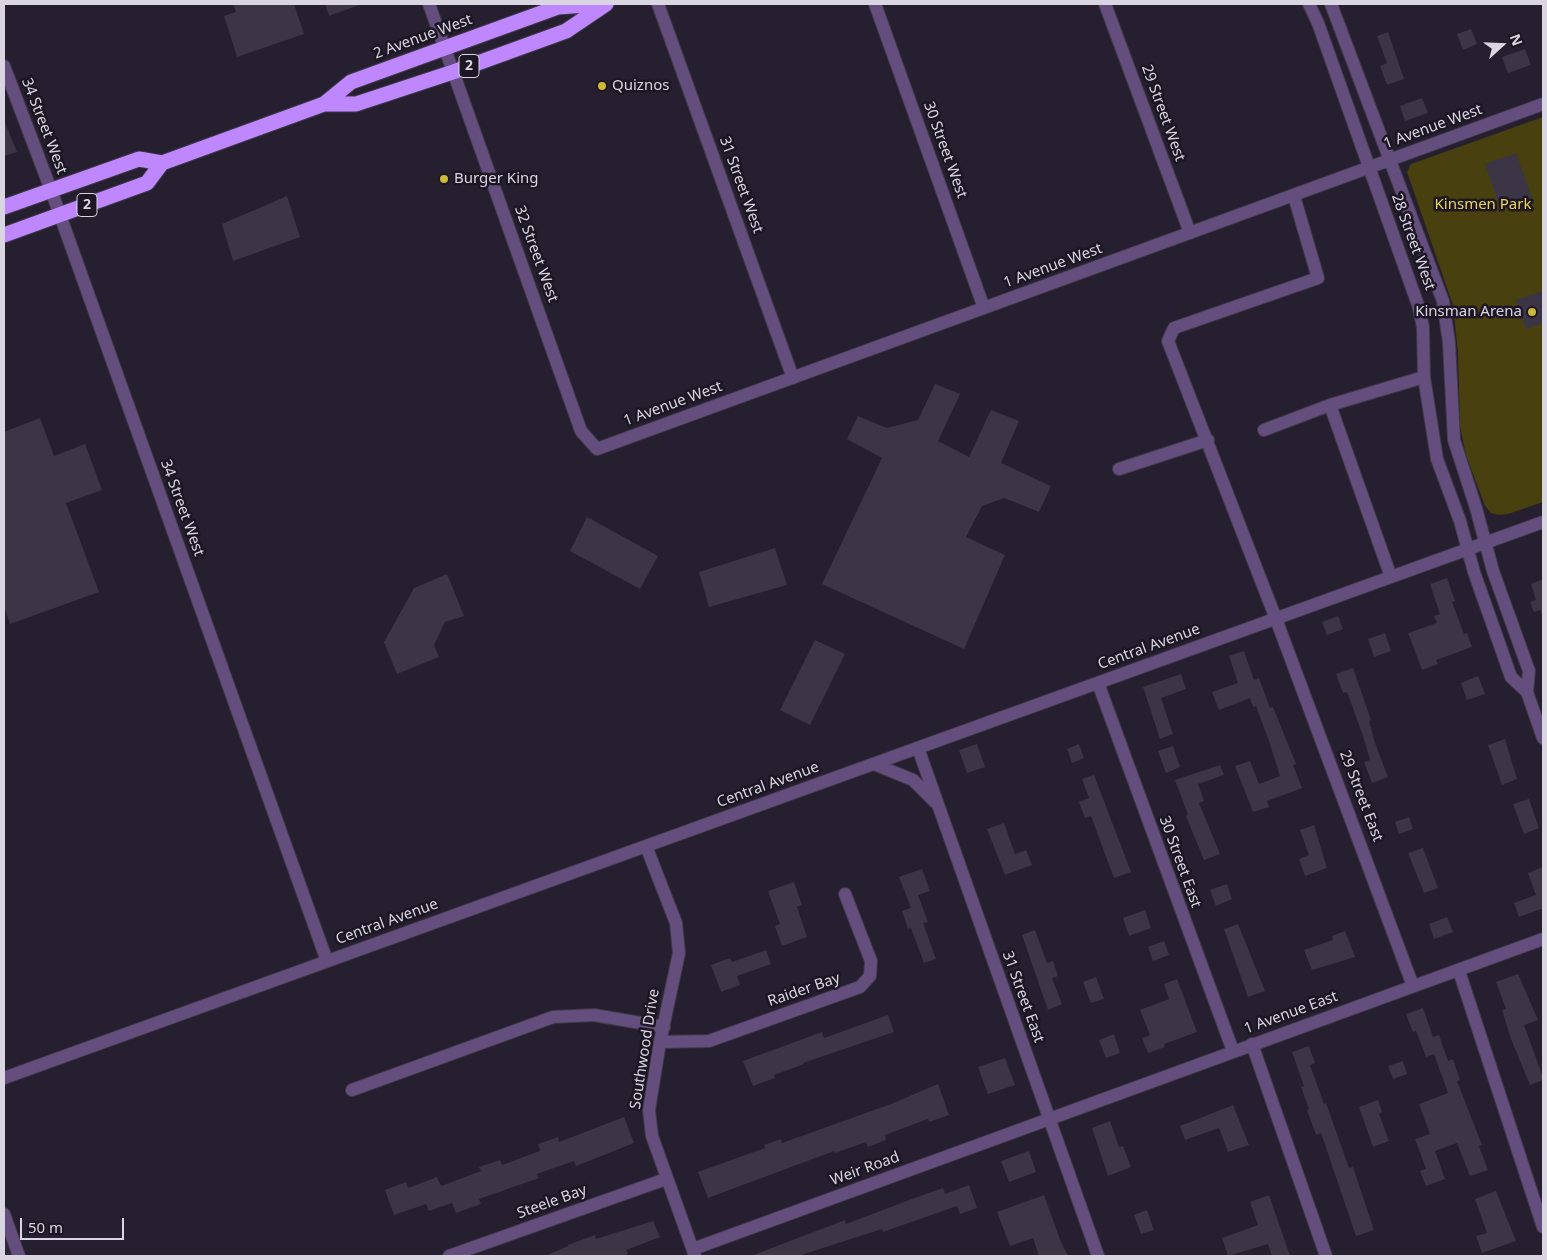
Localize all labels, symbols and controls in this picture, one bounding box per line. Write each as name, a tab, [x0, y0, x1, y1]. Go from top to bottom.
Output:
street label: 2 Avenue West	[371, 11, 475, 63]
north arrow	[1477, 20, 1527, 70]
text: N	[1506, 31, 1527, 48]
road number: 2	[459, 54, 479, 78]
street label: 29 Street West	[1137, 62, 1189, 164]
street label: 34 Street West	[17, 75, 71, 177]
place label: Quiznos	[612, 77, 669, 95]
marker: Quiznos	[596, 80, 608, 92]
street label: 30 Street West	[919, 99, 971, 201]
street label: 1 Avenue West	[1381, 101, 1485, 153]
street label: 31 Street West	[715, 134, 767, 236]
place label: Burger King	[454, 170, 538, 188]
marker: Burger King	[438, 173, 450, 185]
street label: 28 Street West	[1387, 191, 1439, 293]
road number: 2	[77, 194, 97, 216]
park label: Kinsmen Park	[1435, 196, 1531, 214]
street label: 32 Street West	[510, 203, 562, 305]
street label: 1 Avenue West	[1001, 240, 1105, 292]
place label: Kinsman Arena	[1415, 303, 1522, 321]
marker: Kinsman Arena	[1526, 306, 1538, 318]
street label: 1 Avenue West	[621, 378, 725, 430]
street label: 34 Street West	[156, 457, 208, 559]
street label: Central Avenue	[1095, 620, 1203, 674]
street label: 29 Street East	[1335, 748, 1387, 844]
street label: Central Avenue	[714, 758, 822, 812]
street label: 30 Street East	[1155, 814, 1205, 910]
street label: Central Avenue	[333, 895, 441, 949]
street label: 31 Street East	[998, 949, 1048, 1045]
street label: Raider Bay	[766, 969, 842, 1011]
street label: Southwood Drive	[627, 988, 663, 1110]
street label: 1 Avenue East	[1242, 988, 1340, 1038]
street label: Weir Road	[828, 1148, 902, 1190]
street label: Steele Bay	[515, 1181, 589, 1223]
scale bar	[22, 1208, 126, 1240]
text: 50 m	[28, 1217, 63, 1237]

